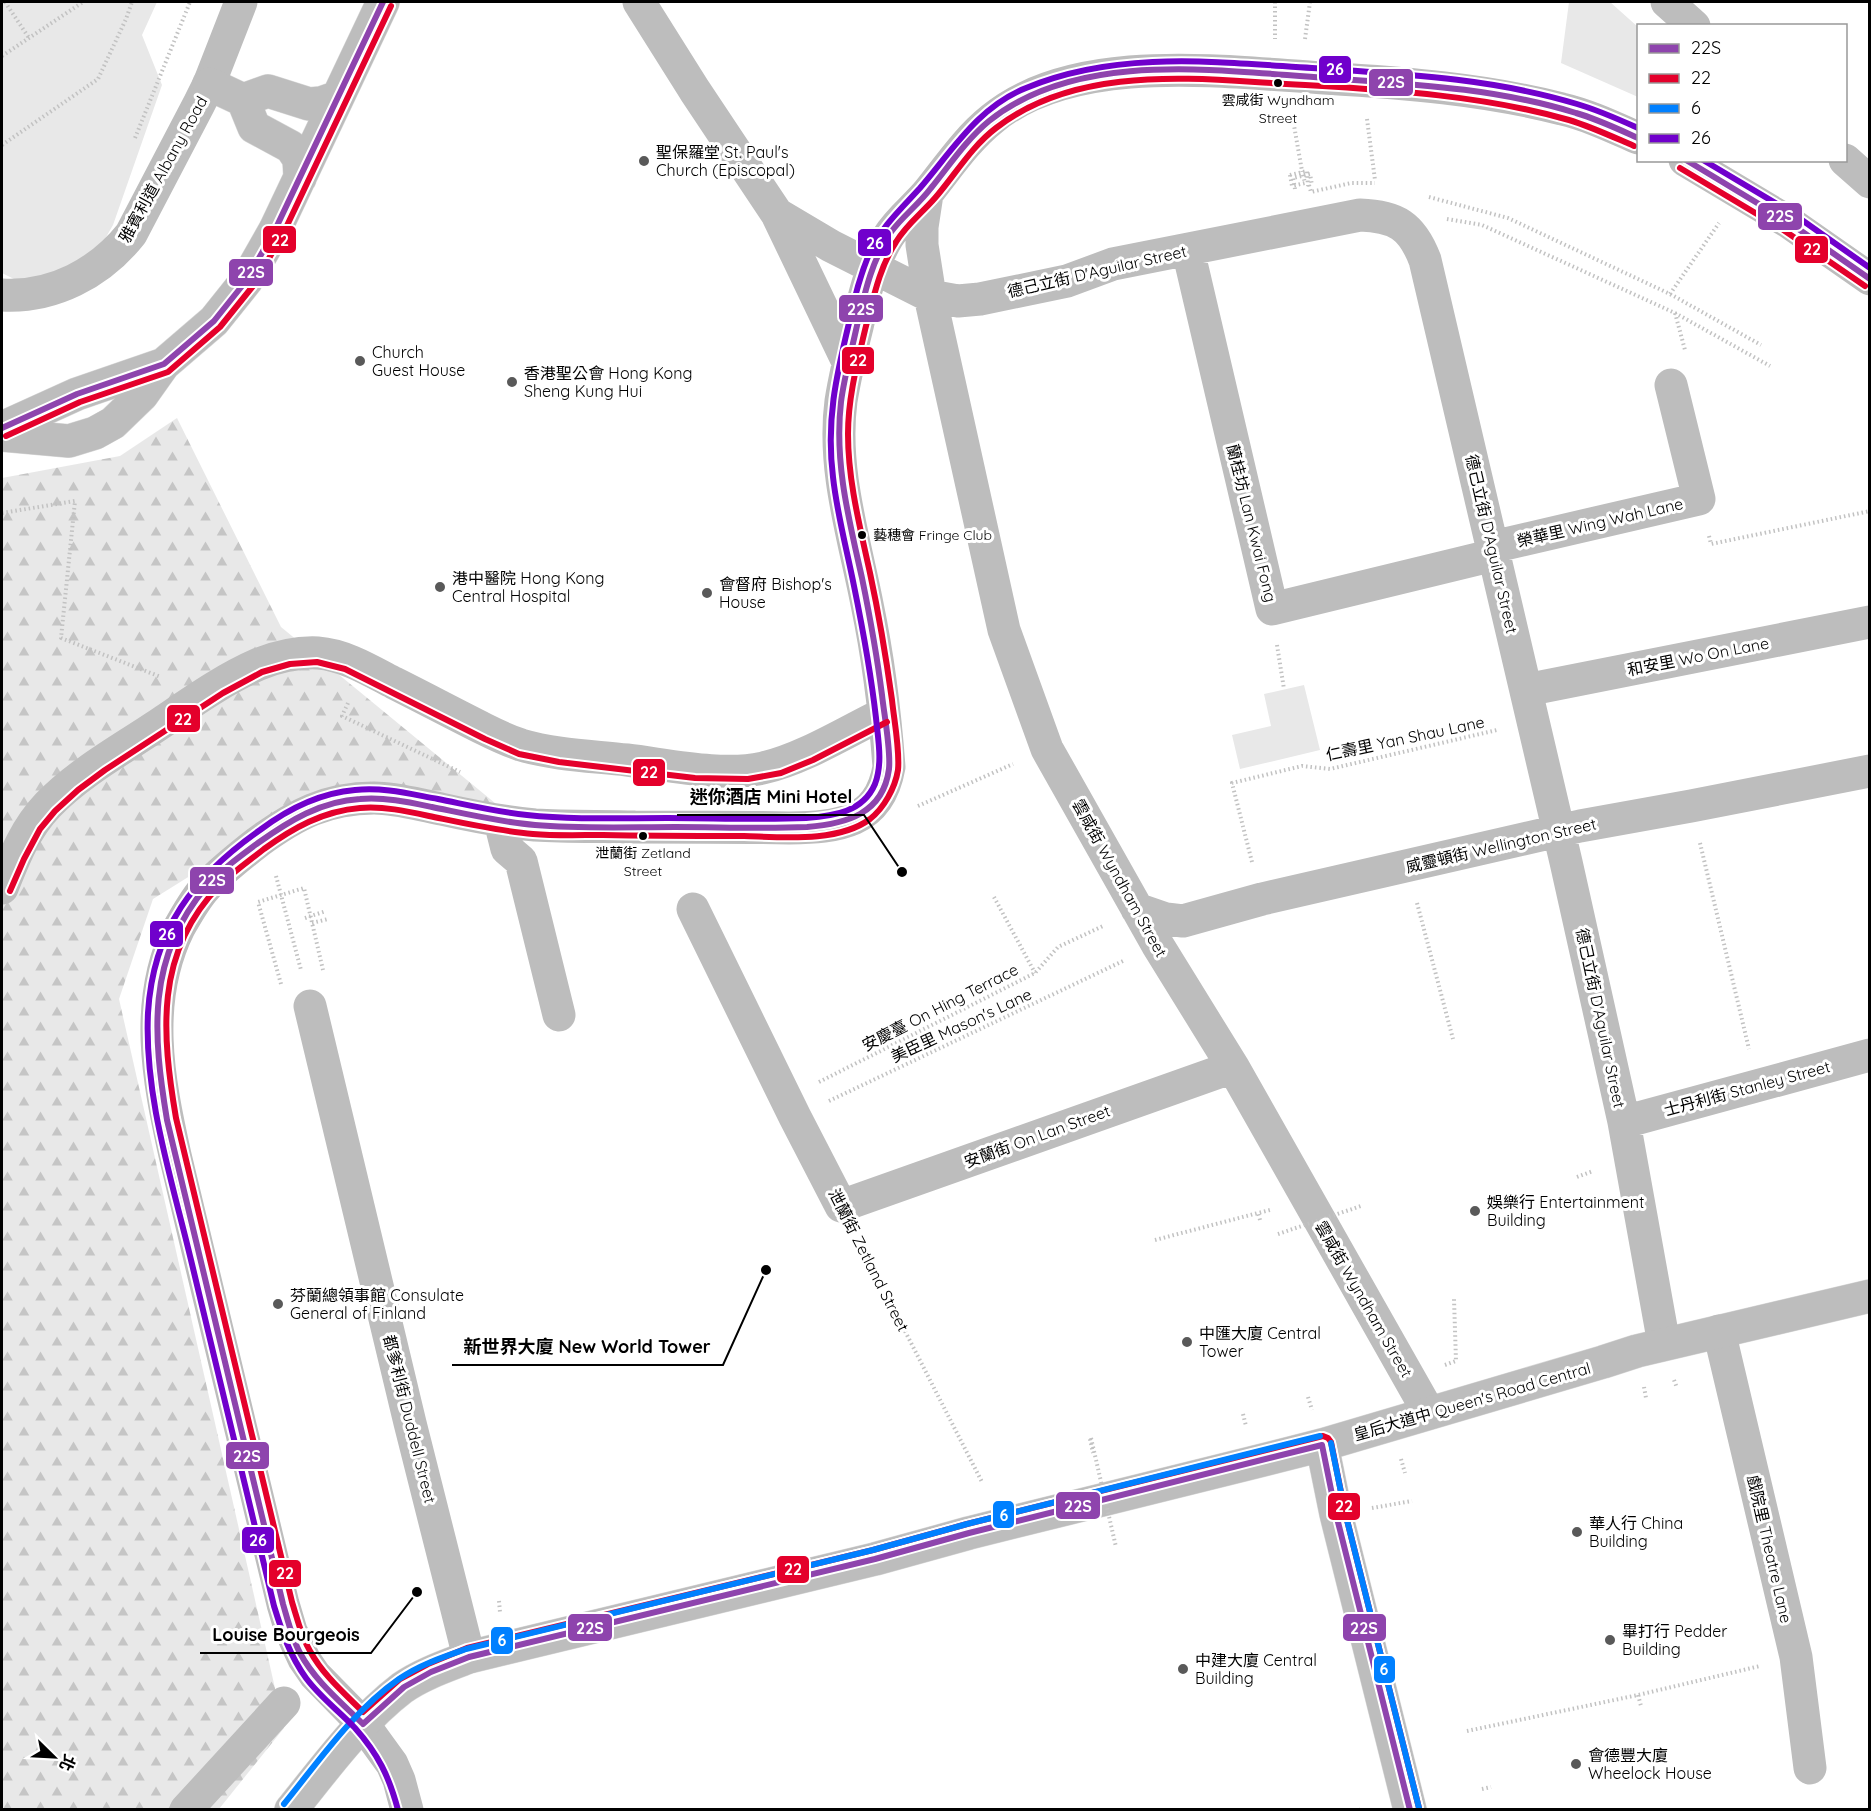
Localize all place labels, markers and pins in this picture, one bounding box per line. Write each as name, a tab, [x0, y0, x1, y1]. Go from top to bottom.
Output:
marker: 雲咸街 Wyndham Street	[1272, 77, 1284, 89]
place label: 雲咸街 Wyndham Street	[1221, 91, 1335, 127]
place label: 聖保羅堂 St. Paul's Church (Episcopal)	[656, 142, 795, 180]
marker: 聖保羅堂 St. Paul's Church (Episcopal)	[637, 154, 651, 168]
place label: Church Guest House	[372, 342, 465, 380]
marker: Church Guest House	[353, 354, 367, 368]
place label: 香港聖公會 Hong Kong Sheng Kung Hui	[524, 363, 693, 401]
marker: 香港聖公會 Hong Kong Sheng Kung Hui	[505, 375, 519, 389]
place label: 藝穗會 Fringe Club	[873, 526, 992, 544]
marker: 藝穗會 Fringe Club	[856, 529, 868, 541]
place label: 港中醫院 Hong Kong Central Hospital	[452, 568, 605, 606]
place label: 會督府 Bishop's House	[719, 574, 832, 612]
marker: 港中醫院 Hong Kong Central Hospital	[433, 580, 447, 594]
marker: 會督府 Bishop's House	[700, 586, 714, 600]
callout: 迷你酒店 Mini Hotel	[677, 779, 864, 815]
marker: 泄蘭街 Zetland Street	[637, 830, 649, 842]
place label: 泄蘭街 Zetland Street	[595, 844, 691, 880]
place label: 娛樂行 Entertainment Building	[1487, 1192, 1644, 1230]
marker: 娛樂行 Entertainment Building	[1468, 1204, 1482, 1218]
place label: 芬蘭總領事館 Consulate General of Finland	[290, 1285, 464, 1323]
marker: 芬蘭總領事館 Consulate General of Finland	[271, 1297, 285, 1311]
place label: 中匯大廈 Central Tower	[1199, 1323, 1321, 1361]
callout: 新世界大廈 New World Tower	[452, 1329, 723, 1365]
marker: 中匯大廈 Central Tower	[1180, 1335, 1194, 1349]
place label: 華人行 China Building	[1589, 1513, 1683, 1551]
marker: 華人行 China Building	[1570, 1525, 1584, 1539]
callout: Louise Bourgeois	[200, 1617, 371, 1653]
place label: 畢打行 Pedder Building	[1622, 1621, 1727, 1659]
marker: 畢打行 Pedder Building	[1603, 1633, 1617, 1647]
place label: 中建大廈 Central Building	[1195, 1650, 1317, 1688]
marker: 中建大廈 Central Building	[1176, 1662, 1190, 1676]
place label: 會德豐大廈 Wheelock House	[1588, 1745, 1712, 1783]
marker: 會德豐大廈 Wheelock House	[1569, 1757, 1583, 1771]

